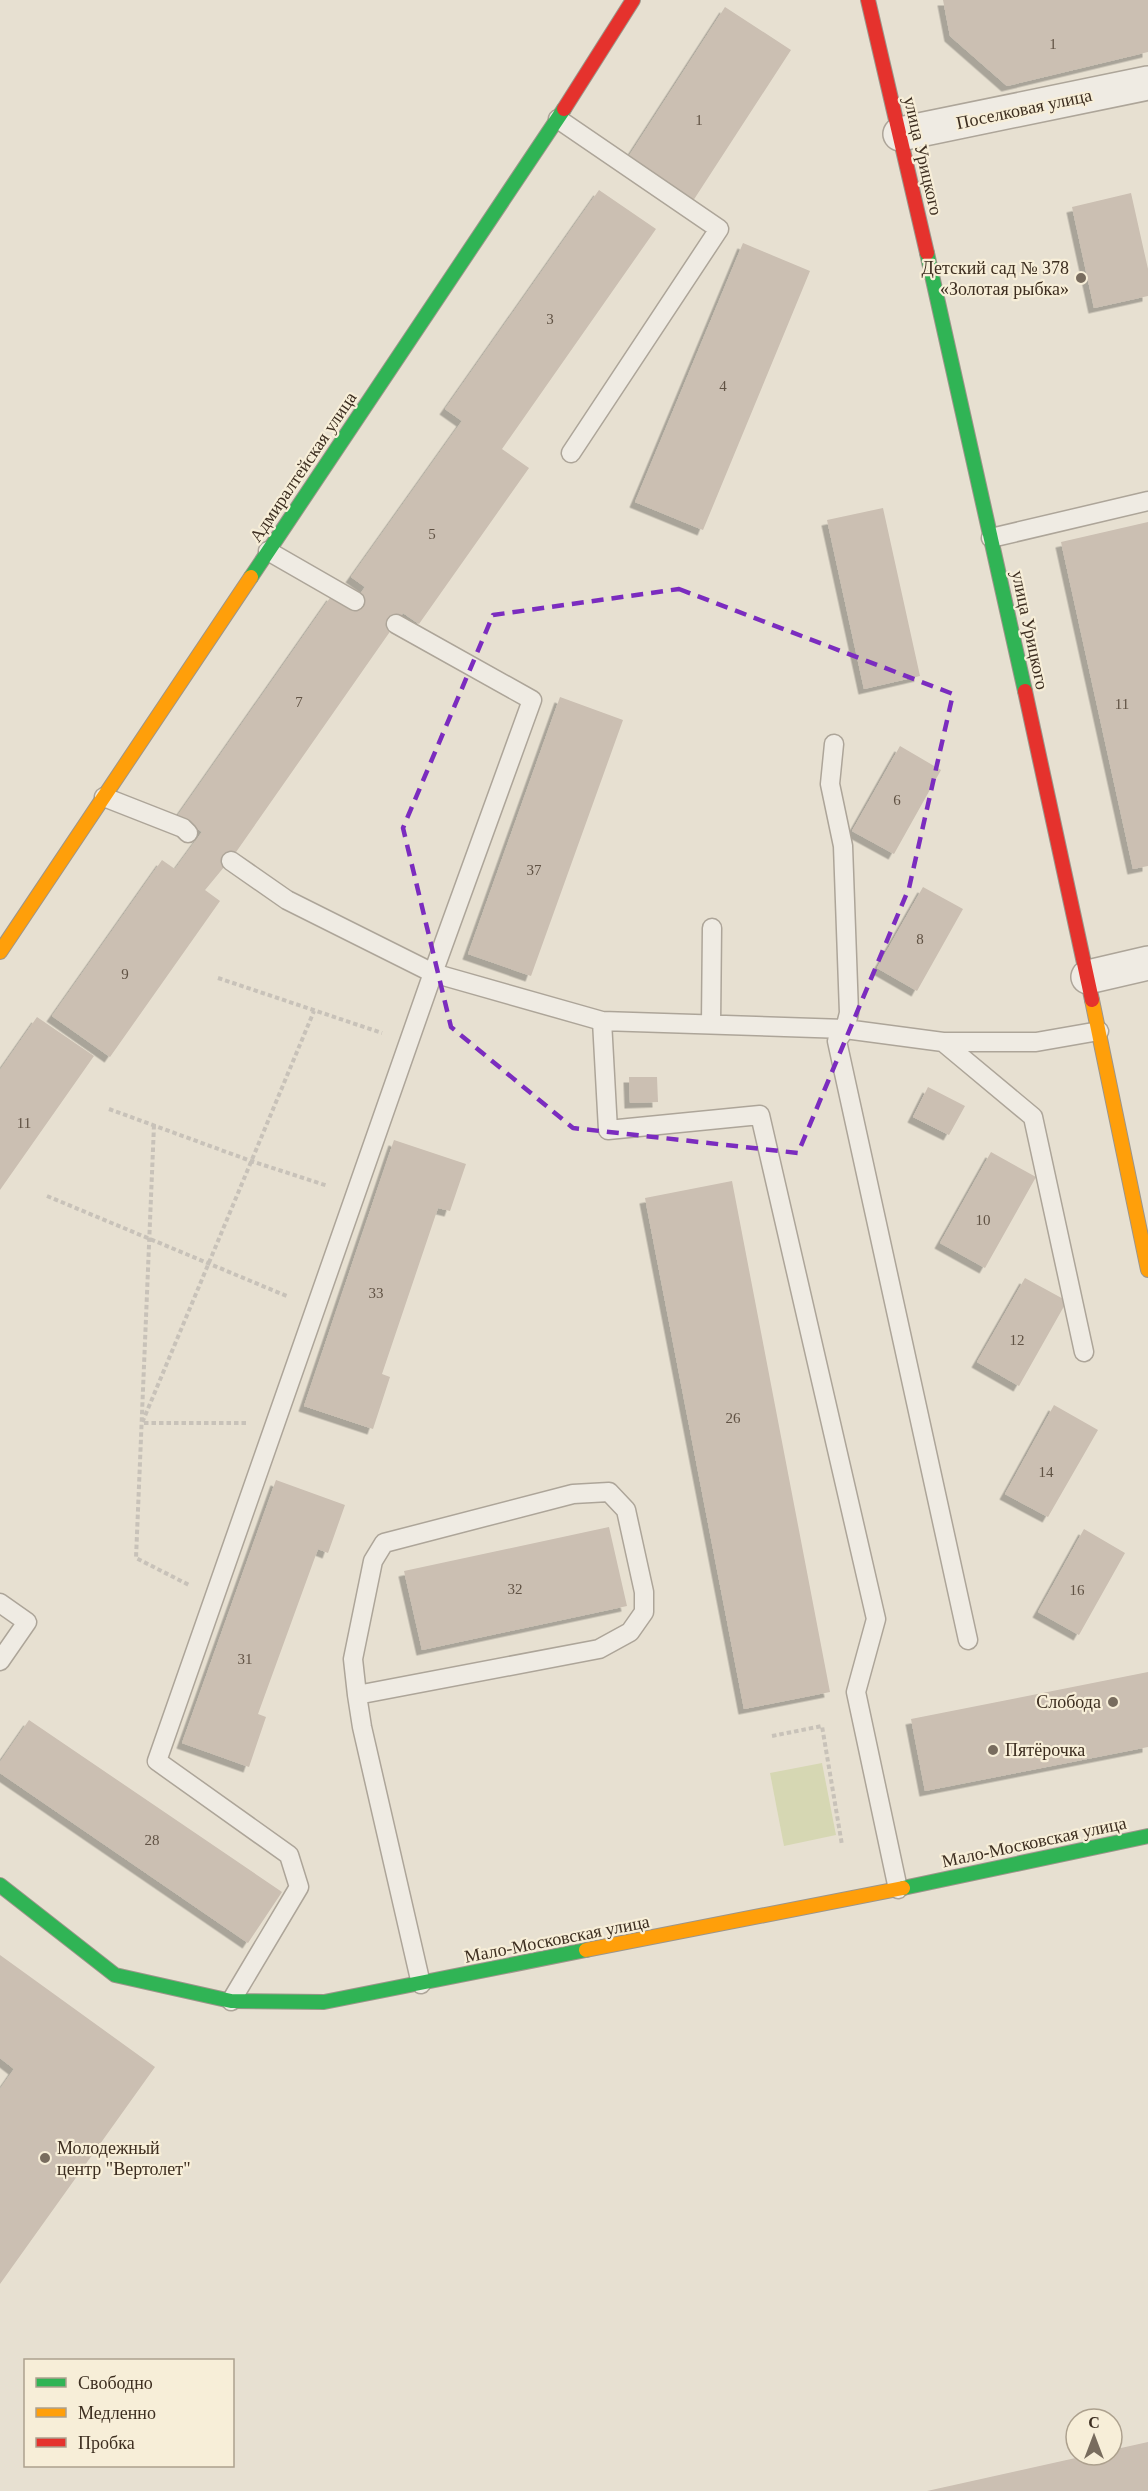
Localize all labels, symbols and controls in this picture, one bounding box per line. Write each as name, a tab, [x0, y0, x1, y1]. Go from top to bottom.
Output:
house number: 1	[1049, 36, 1057, 52]
street label: Поселковая улица	[954, 85, 1094, 133]
street label: улица Урицкого	[900, 95, 946, 217]
house number: 1	[695, 112, 703, 128]
place label: Детский сад № 378 «Золотая рыбка»	[921, 258, 1069, 299]
marker: Детский сад № 378 «Золотая рыбка»	[1074, 271, 1088, 285]
house number: 3	[546, 311, 554, 327]
house number: 4	[719, 378, 727, 394]
street label: Адмиралтейская улица	[245, 388, 361, 546]
house number: 5	[428, 526, 436, 542]
street label: улица Урицкого	[1008, 569, 1052, 691]
house number: 7	[295, 694, 303, 710]
house number: 11	[1115, 696, 1129, 712]
house number: 6	[893, 792, 901, 808]
house number: 37	[527, 862, 542, 878]
house number: 8	[916, 931, 924, 947]
house number: 9	[121, 966, 129, 982]
house number: 11	[17, 1115, 31, 1131]
house number: 10	[976, 1212, 991, 1228]
house number: 33	[369, 1285, 384, 1301]
house number: 12	[1010, 1332, 1025, 1348]
house number: 26	[726, 1410, 741, 1426]
house number: 14	[1039, 1464, 1054, 1480]
house number: 32	[508, 1581, 523, 1597]
house number: 16	[1070, 1582, 1085, 1598]
house number: 31	[238, 1651, 253, 1667]
place label: Слобода	[1036, 1692, 1101, 1712]
marker: Слобода	[1106, 1695, 1120, 1709]
place label: Пятёрочка	[1005, 1740, 1085, 1760]
marker: Пятёрочка	[986, 1743, 1000, 1757]
street label: Мало-Московская улица	[940, 1813, 1128, 1871]
house number: 28	[145, 1832, 160, 1848]
street label: Мало-Московская улица	[463, 1911, 651, 1967]
place label: Молодежный центр "Вертолет"	[57, 2138, 191, 2179]
marker: Молодежный центр "Вертолет"	[38, 2151, 52, 2165]
legend	[24, 2359, 234, 2467]
text: Свободно	[78, 2373, 153, 2393]
text: Медленно	[78, 2403, 156, 2423]
north arrow	[1064, 2407, 1124, 2467]
text: С	[1088, 2414, 1100, 2431]
text: Пробка	[78, 2433, 135, 2453]

